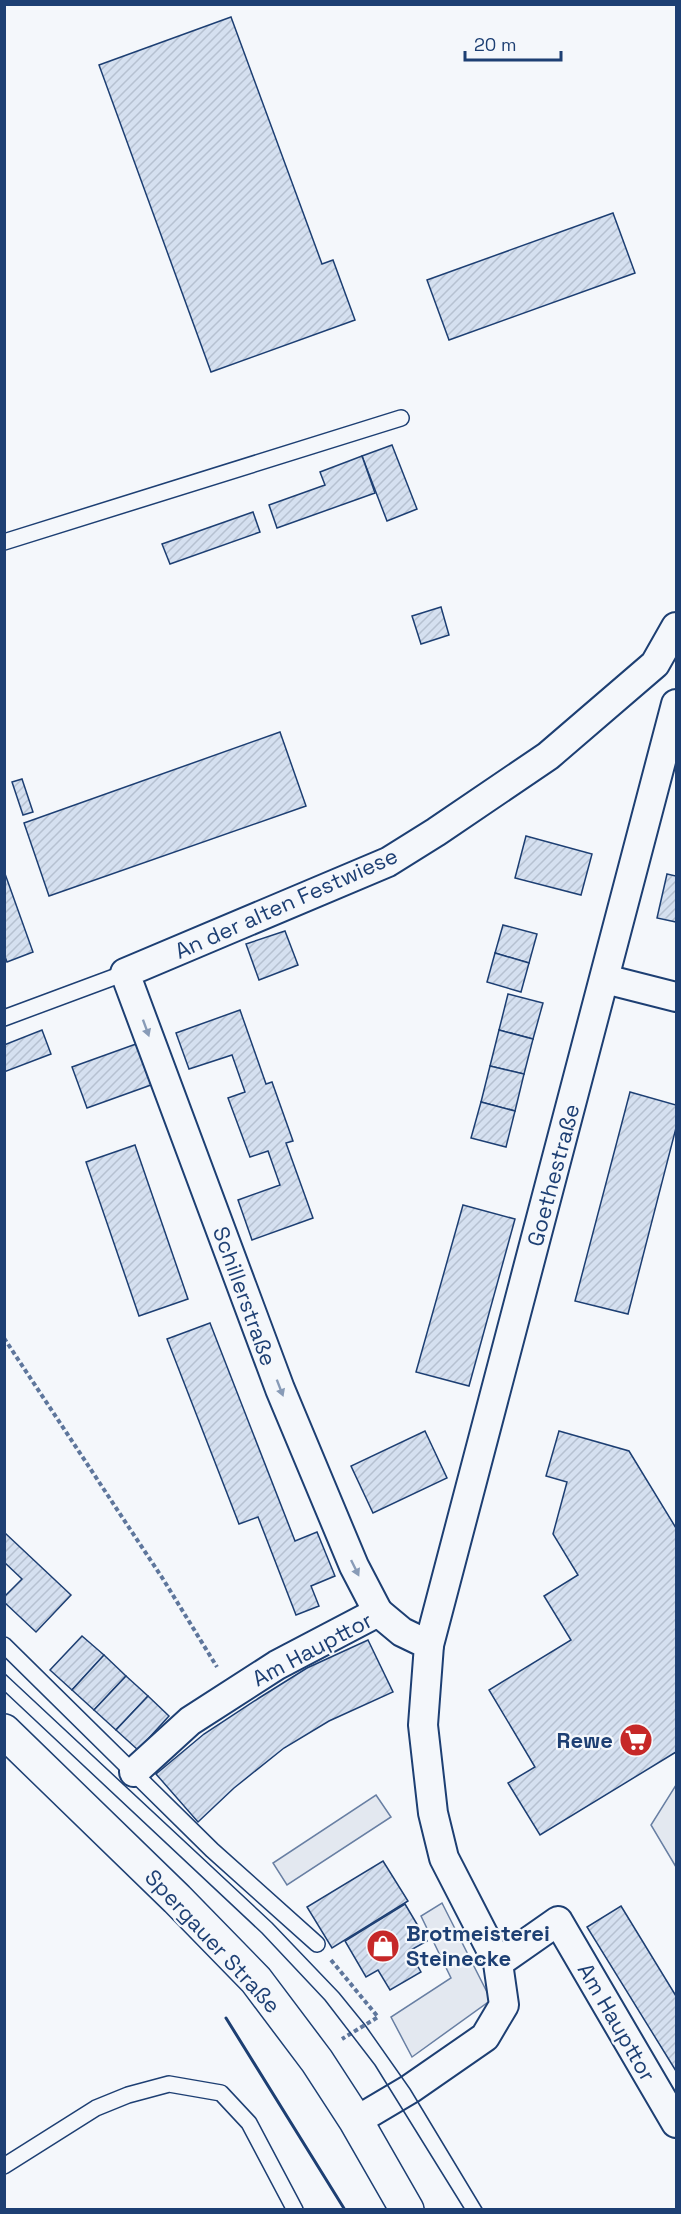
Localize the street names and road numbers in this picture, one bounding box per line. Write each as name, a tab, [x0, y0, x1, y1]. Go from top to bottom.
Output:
street label: An der alten Festwiese	[170, 841, 402, 965]
street label: Goethestraße	[521, 1101, 585, 1249]
street label: Schillerstraße	[207, 1222, 283, 1370]
street label: Am Haupttor	[247, 1606, 377, 1692]
street label: Spergauer Straße	[139, 1863, 287, 2019]
street label: Am Haupttor	[572, 1958, 662, 2086]

